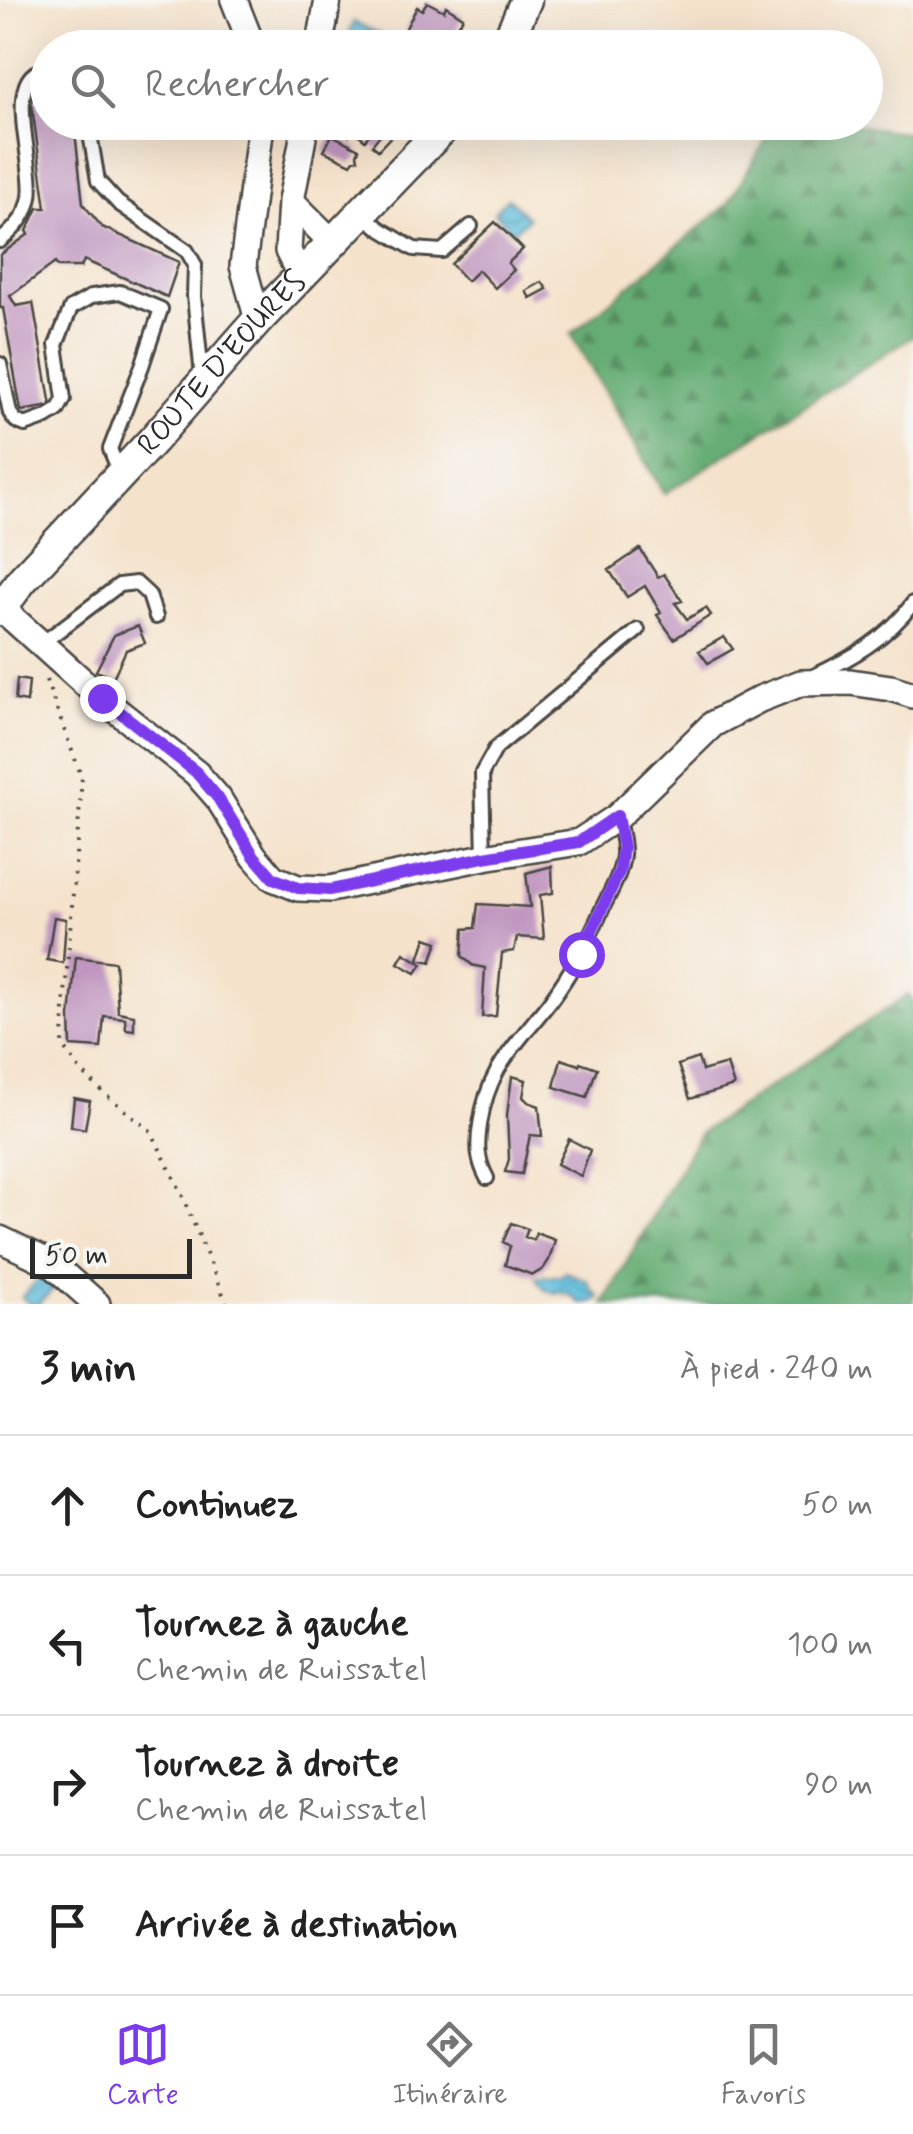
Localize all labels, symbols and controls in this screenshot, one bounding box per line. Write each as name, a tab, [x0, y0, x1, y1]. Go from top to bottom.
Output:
search box	[30, 30, 883, 140]
icon: search	[65, 58, 120, 113]
text: Rechercher	[145, 61, 330, 110]
street label: ROUTE D'EOURES	[129, 262, 315, 464]
route end	[80, 676, 126, 722]
route start	[559, 932, 605, 978]
scale bar	[30, 1234, 192, 1278]
text: 50 m	[45, 1238, 108, 1275]
text: 3 min	[40, 1342, 137, 1397]
text: À pied · 240 m	[680, 1348, 873, 1390]
icon: ahead	[40, 1478, 95, 1533]
text: Continuez	[135, 1481, 298, 1530]
text: 50 m	[801, 1484, 873, 1526]
text: Tournez à gauche	[135, 1600, 409, 1649]
icon: left	[40, 1618, 95, 1673]
text: 100 m	[787, 1624, 873, 1666]
text: Chemin de Ruissatel	[135, 1649, 428, 1691]
text: Tournez à droite	[135, 1740, 399, 1789]
icon: right	[40, 1758, 95, 1813]
text: 90 m	[805, 1764, 873, 1806]
text: Chemin de Ruissatel	[135, 1789, 428, 1831]
icon: arrive	[40, 1898, 95, 1953]
text: Arrivée à destination	[135, 1901, 458, 1950]
tab: Carte	[107, 2017, 179, 2114]
tab: Itinéraire	[392, 2017, 507, 2114]
tab: Favoris	[721, 2017, 806, 2114]

